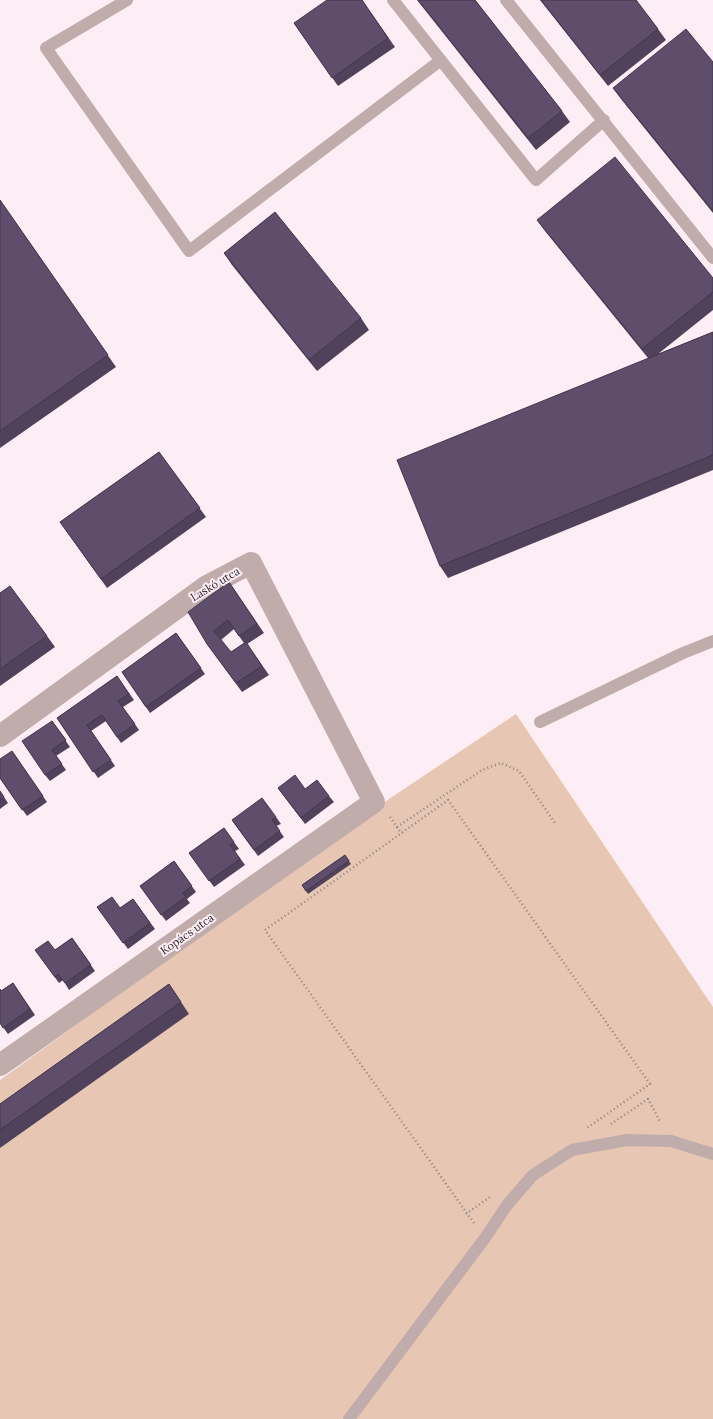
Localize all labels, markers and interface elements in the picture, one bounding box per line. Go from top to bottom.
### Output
street label: Laskó utca [188,564,242,604]
street label: Kopács utca [158,910,217,958]

